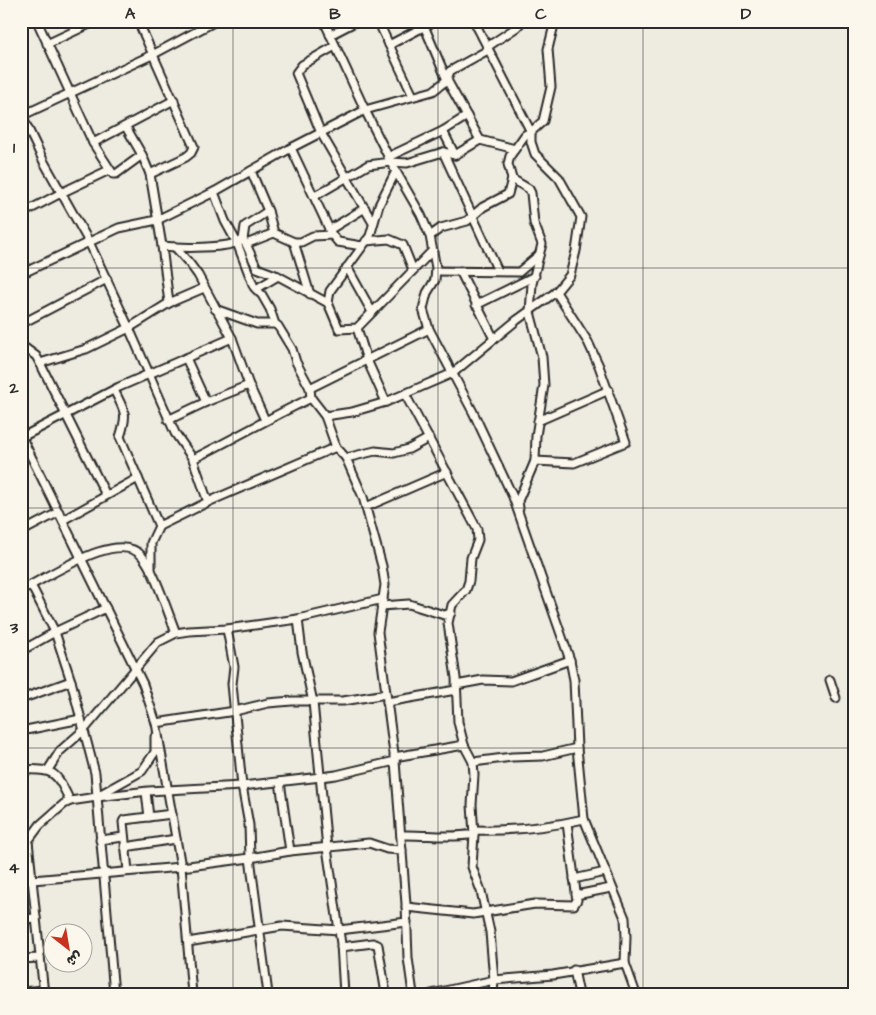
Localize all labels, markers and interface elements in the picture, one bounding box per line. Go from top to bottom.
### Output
text: A [125,3,136,25]
text: B [329,3,341,25]
text: C [535,3,547,25]
text: D [741,3,752,25]
text: 1 [13,137,16,159]
text: 2 [8,377,19,399]
text: 3 [9,617,19,639]
text: 4 [9,857,20,879]
north arrow [42,922,92,972]
text: ش [62,946,86,971]

